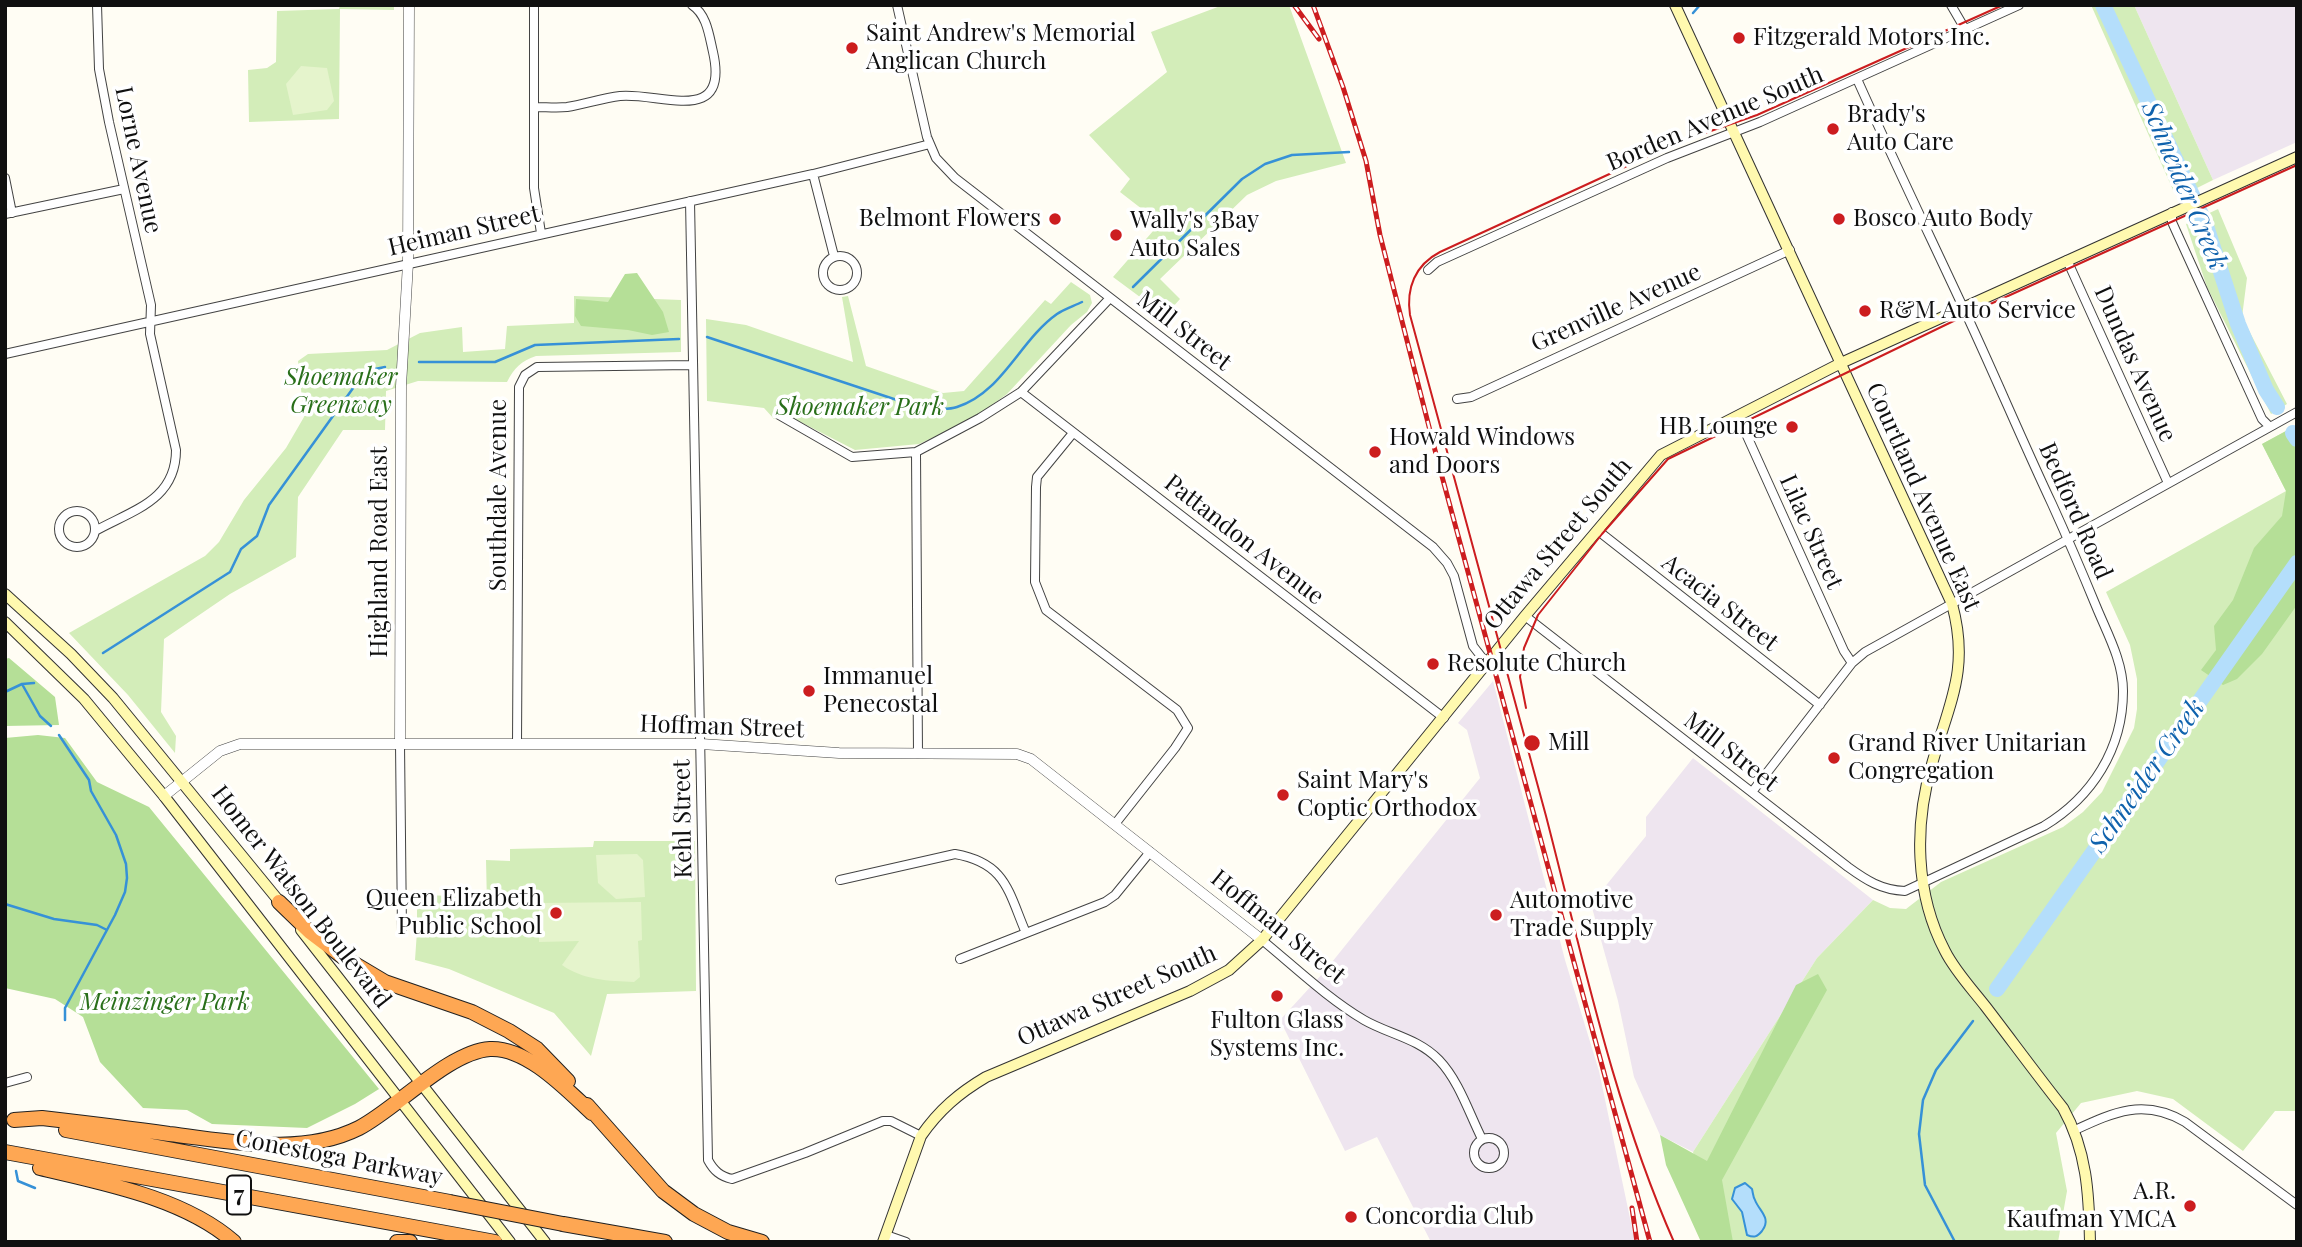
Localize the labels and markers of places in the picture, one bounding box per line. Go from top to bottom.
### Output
place label: Saint Andrew's Memorial Anglican Church [866,20,1136,76]
place label: Fitzgerald Motors Inc. [1753,24,1990,52]
marker: Fitzgerald Motors Inc. [1731,30,1747,46]
marker: Saint Andrew's Memorial Anglican Church [844,40,860,56]
place label: Brady's Auto Care [1847,101,1954,157]
marker: Brady's Auto Care [1825,121,1841,137]
place label: Belmont Flowers [859,205,1041,233]
place label: Bosco Auto Body [1853,205,2033,233]
place label: Wally's 3Bay Auto Sales [1130,207,1259,263]
marker: Belmont Flowers [1047,211,1063,227]
marker: Bosco Auto Body [1831,211,1847,227]
marker: Wally's 3Bay Auto Sales [1108,227,1124,243]
place label: R&M Auto Service [1879,297,2076,325]
marker: R&M Auto Service [1857,303,1873,319]
place label: HB Lounge [1659,413,1778,441]
marker: HB Lounge [1784,419,1800,435]
place label: Howald Windows and Doors [1389,424,1575,480]
marker: Howald Windows and Doors [1367,444,1383,460]
place label: Resolute Church [1447,650,1626,678]
marker: Resolute Church [1425,656,1441,672]
place label: Immanuel Penecostal [823,663,938,719]
marker: Immanuel Penecostal [801,683,817,699]
place label: Mill [1548,729,1590,757]
place label: Grand River Unitarian Congregation [1848,730,2086,786]
marker: Mill [1522,733,1542,753]
marker: Grand River Unitarian Congregation [1826,750,1842,766]
place label: Saint Mary's Coptic Orthodox [1297,767,1477,823]
marker: Saint Mary's Coptic Orthodox [1275,787,1291,803]
place label: Queen Elizabeth Public School [366,885,542,941]
place label: Automotive Trade Supply [1510,887,1653,943]
marker: Queen Elizabeth Public School [548,905,564,921]
marker: Automotive Trade Supply [1488,907,1504,923]
marker: Fulton Glass Systems Inc. [1269,988,1285,1004]
place label: Fulton Glass Systems Inc. [1210,1007,1344,1063]
place label: A.R. Kaufman YMCA [2006,1178,2176,1234]
marker: A.R. Kaufman YMCA [2182,1198,2198,1214]
place label: Concordia Club [1365,1203,1534,1231]
marker: Concordia Club [1343,1209,1359,1225]

